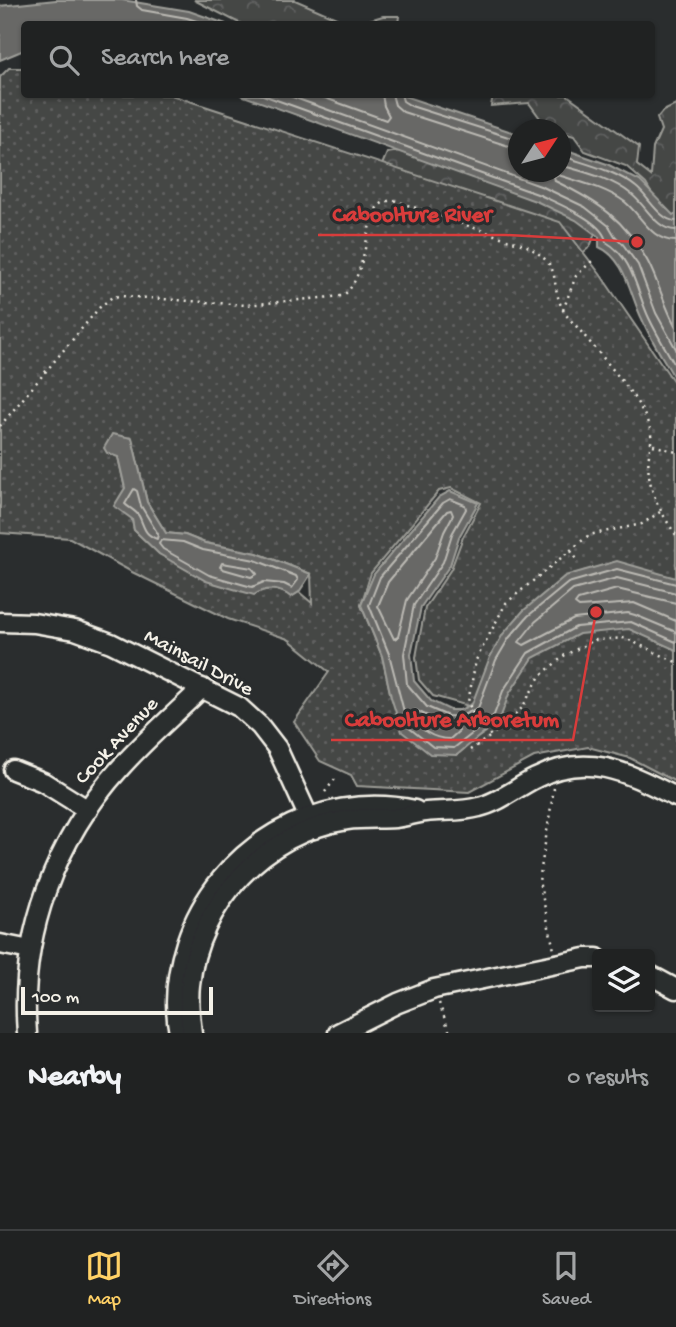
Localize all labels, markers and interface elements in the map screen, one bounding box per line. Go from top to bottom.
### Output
search box [21,21,655,98]
icon: search [45,41,83,79]
text: Search here [101,44,229,75]
north arrow [508,119,571,182]
callout: Caboolture River [318,191,506,235]
text: Caboolture River [332,203,494,230]
street label: Mainsail Drive [139,625,258,704]
street label: Cook Avenue [71,692,166,791]
callout: Caboolture Arboretum [331,696,573,740]
text: Caboolture Arboretum [345,708,560,735]
map controls [592,949,655,1012]
button: layers [592,949,655,1012]
scale bar [21,984,214,1016]
text: 100 m [32,987,79,1010]
text: Nearby [28,1061,121,1096]
text: 0 results [567,1065,648,1092]
tab: Map [85,1247,123,1312]
tab: Directions [294,1247,371,1312]
tab: Saved [542,1247,591,1312]

